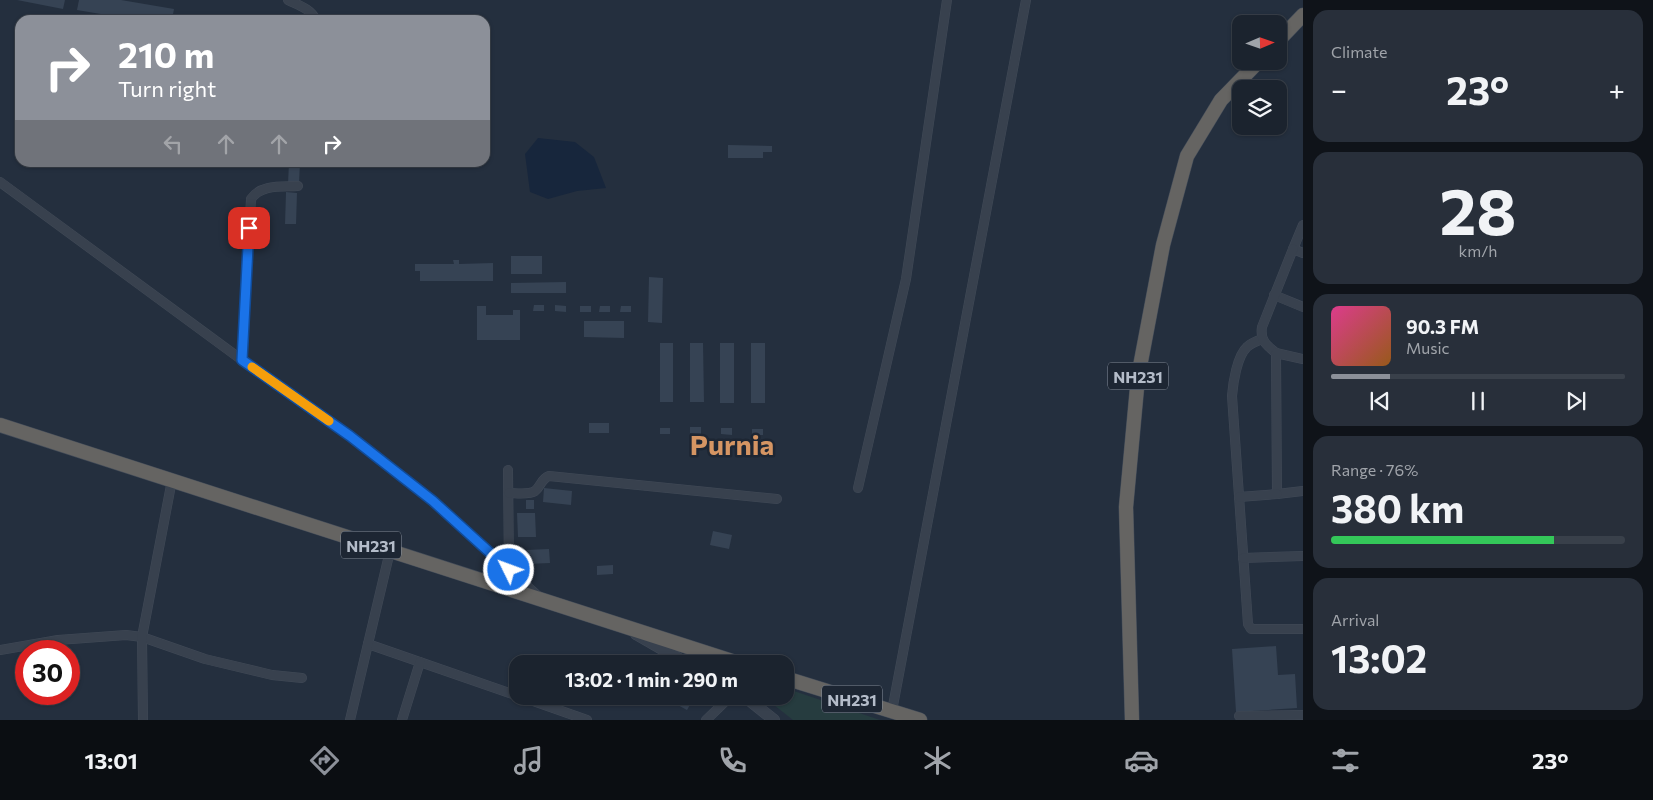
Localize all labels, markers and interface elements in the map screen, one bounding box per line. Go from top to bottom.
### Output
north arrow [1232,15,1288,70]
map controls [1232,15,1287,135]
text: 210 m [118,32,214,75]
icon: right [35,35,100,100]
text: Climate [1331,42,1387,61]
text: 23° [1446,66,1509,113]
text: − [1331,72,1347,106]
text: + [1609,72,1625,106]
text: Turn right [118,75,216,102]
button: layers [1232,80,1287,135]
icon: left [159,130,187,158]
icon: ahead [212,130,240,158]
icon: ahead [265,130,293,158]
icon: right [318,130,346,158]
text: 28 [1440,169,1516,248]
pin [228,207,270,249]
icon: arrive [235,214,263,242]
text: km/h [1459,241,1497,260]
text: 90.3 FM [1406,315,1479,338]
text: Music [1406,338,1450,357]
road number: NH231 [1108,362,1168,390]
icon: previous [1366,387,1394,415]
icon: pause [1464,387,1492,415]
icon: next [1562,387,1590,415]
district label: Purnia [690,427,774,461]
text: Range · 76% [1331,460,1418,479]
text: 380 km [1331,484,1464,531]
road number: NH231 [341,532,401,558]
position arrow [482,543,534,595]
text: Arrival [1331,610,1379,629]
text: 13:02 [1331,634,1427,681]
speed limit sign: 30 [15,640,80,705]
text: 13:02 · 1 min · 290 m [565,668,738,691]
road number: NH231 [822,686,882,712]
icon: directions [307,743,342,778]
icon: music [511,743,546,778]
icon: phone [715,743,750,778]
icon: climate [920,743,955,778]
icon: car [1124,743,1159,778]
icon: filters [1328,743,1363,778]
text: 13:01 [85,747,138,774]
text: 23° [1532,747,1568,774]

